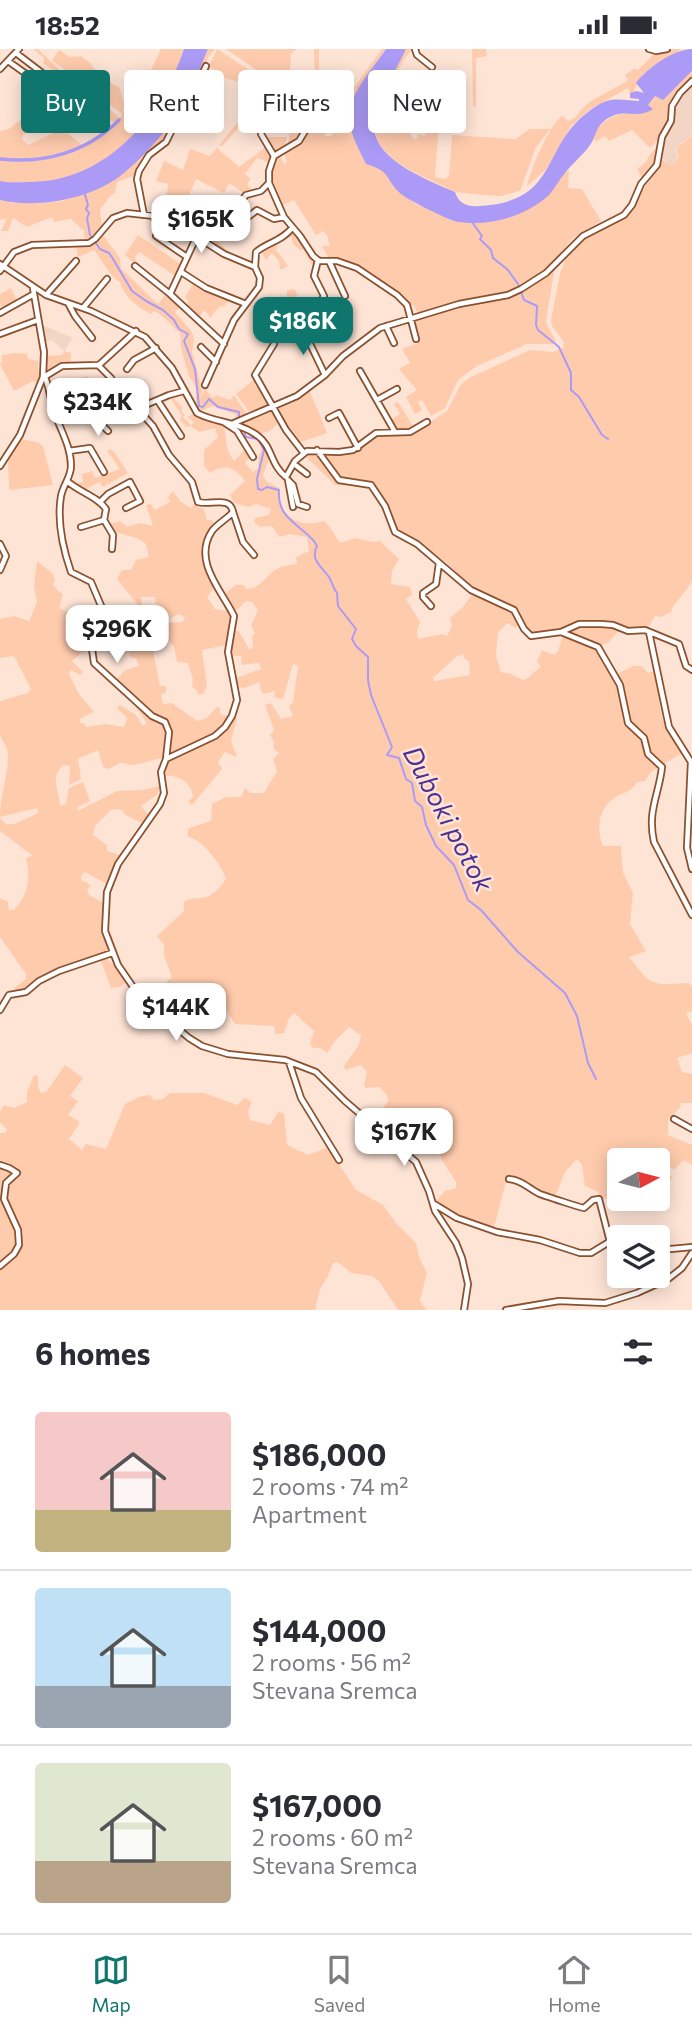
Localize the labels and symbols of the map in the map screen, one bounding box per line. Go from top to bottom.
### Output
pin: $165K [152,195,250,255]
pin: $186K [254,297,352,357]
pin: $234K [49,379,147,438]
pin: $296K [68,605,166,665]
water label: Duboki potok [398,740,501,897]
pin: $144K [127,983,225,1043]
pin: $167K [355,1109,453,1168]
north arrow [607,1148,670,1211]

